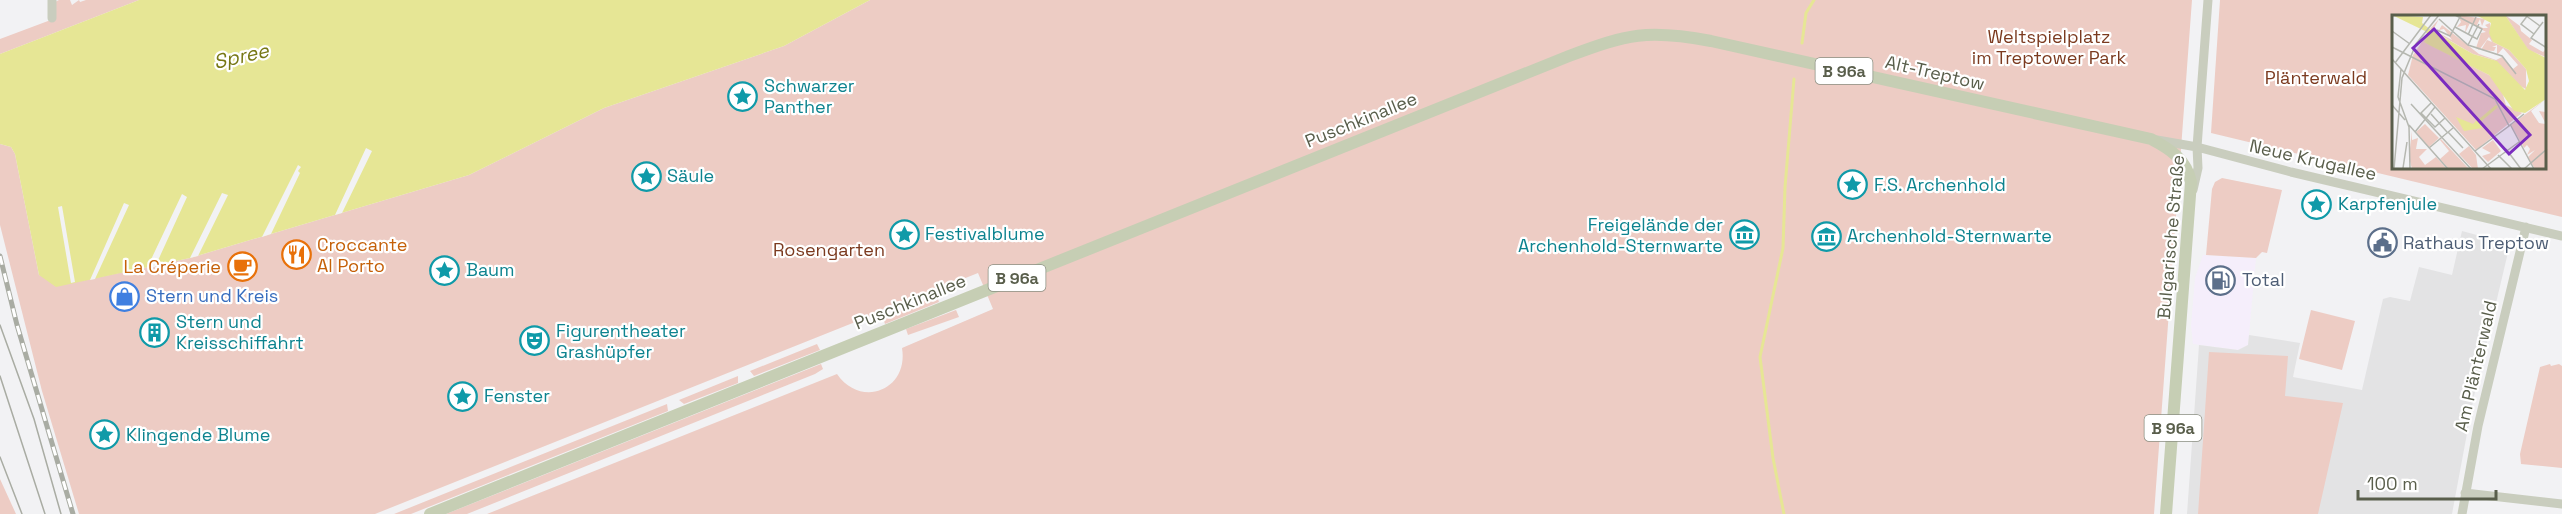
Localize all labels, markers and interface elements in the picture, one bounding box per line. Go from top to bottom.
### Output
inset map [2392,15,2547,170]
park label: Weltspielplatz im Treptower Park [1972,25,2126,69]
water label: Spree [211,37,272,75]
street label: Alt-Treptow [1883,50,1987,95]
road number: B 96a [1816,58,1872,84]
park label: Plänterwald [2265,66,2367,89]
place label: Schwarzer Panther [764,74,855,118]
place icon: Schwarzer Panther [727,80,759,112]
street label: Puschkinallee [1301,87,1420,152]
street label: Neue Krugallee [2247,134,2379,185]
street label: Bulgarische Straße [2152,154,2189,320]
place icon: Säule [630,160,662,192]
place label: Säule [667,164,714,187]
place icon: F.S. Archenhold [1837,169,1869,201]
place label: F.S. Archenhold [1874,173,2006,196]
place icon: Karpfenjule [2301,188,2333,220]
place label: Karpfenjule [2338,192,2437,215]
place label: Freigelände der Archenhold-Sternwarte [1518,213,1723,257]
place icon: Festivalblume [888,218,920,250]
museum icon: Freigelände der Archenhold-Sternwarte [1728,219,1760,251]
museum icon: Archenhold-Sternwarte [1810,220,1842,252]
place label: Festivalblume [925,222,1045,245]
place label: Archenhold-Sternwarte [1847,224,2052,247]
public building icon: Rathaus Treptow [2366,227,2398,259]
place label: Rathaus Treptow [2403,231,2549,254]
place label: Croccante Al Porto [317,233,407,277]
park label: Rosengarten [773,238,885,261]
restaurant icon: Croccante Al Porto [280,239,312,271]
cafe icon: La Créperie [226,251,258,283]
place icon: Baum [429,254,461,286]
place label: La Créperie [123,255,221,278]
place label: Baum [466,258,515,281]
fuel station icon: Total [2205,264,2237,296]
road number: B 96a [988,265,1046,291]
place label: Total [2242,268,2285,291]
street label: Puschkinallee [850,269,969,334]
shop icon: Stern und Kreis [109,280,141,312]
place label: Stern und Kreis [146,284,278,307]
street label: Am Plänterwald [2449,298,2502,434]
place label: Stern und Kreisschiffahrt [176,310,304,354]
building icon: Stern und Kreisschiffahrt [139,316,171,348]
place label: Figurentheater Grashüpfer [556,319,686,363]
theatre icon: Figurentheater Grashüpfer [519,325,551,357]
place icon: Fenster [447,380,479,412]
place label: Fenster [484,384,550,407]
road number: B 96a [2144,415,2202,441]
place icon: Klingende Blume [89,419,121,451]
place label: Klingende Blume [126,423,270,446]
scale bar [2358,463,2496,501]
text: 100 m [2367,472,2418,495]

